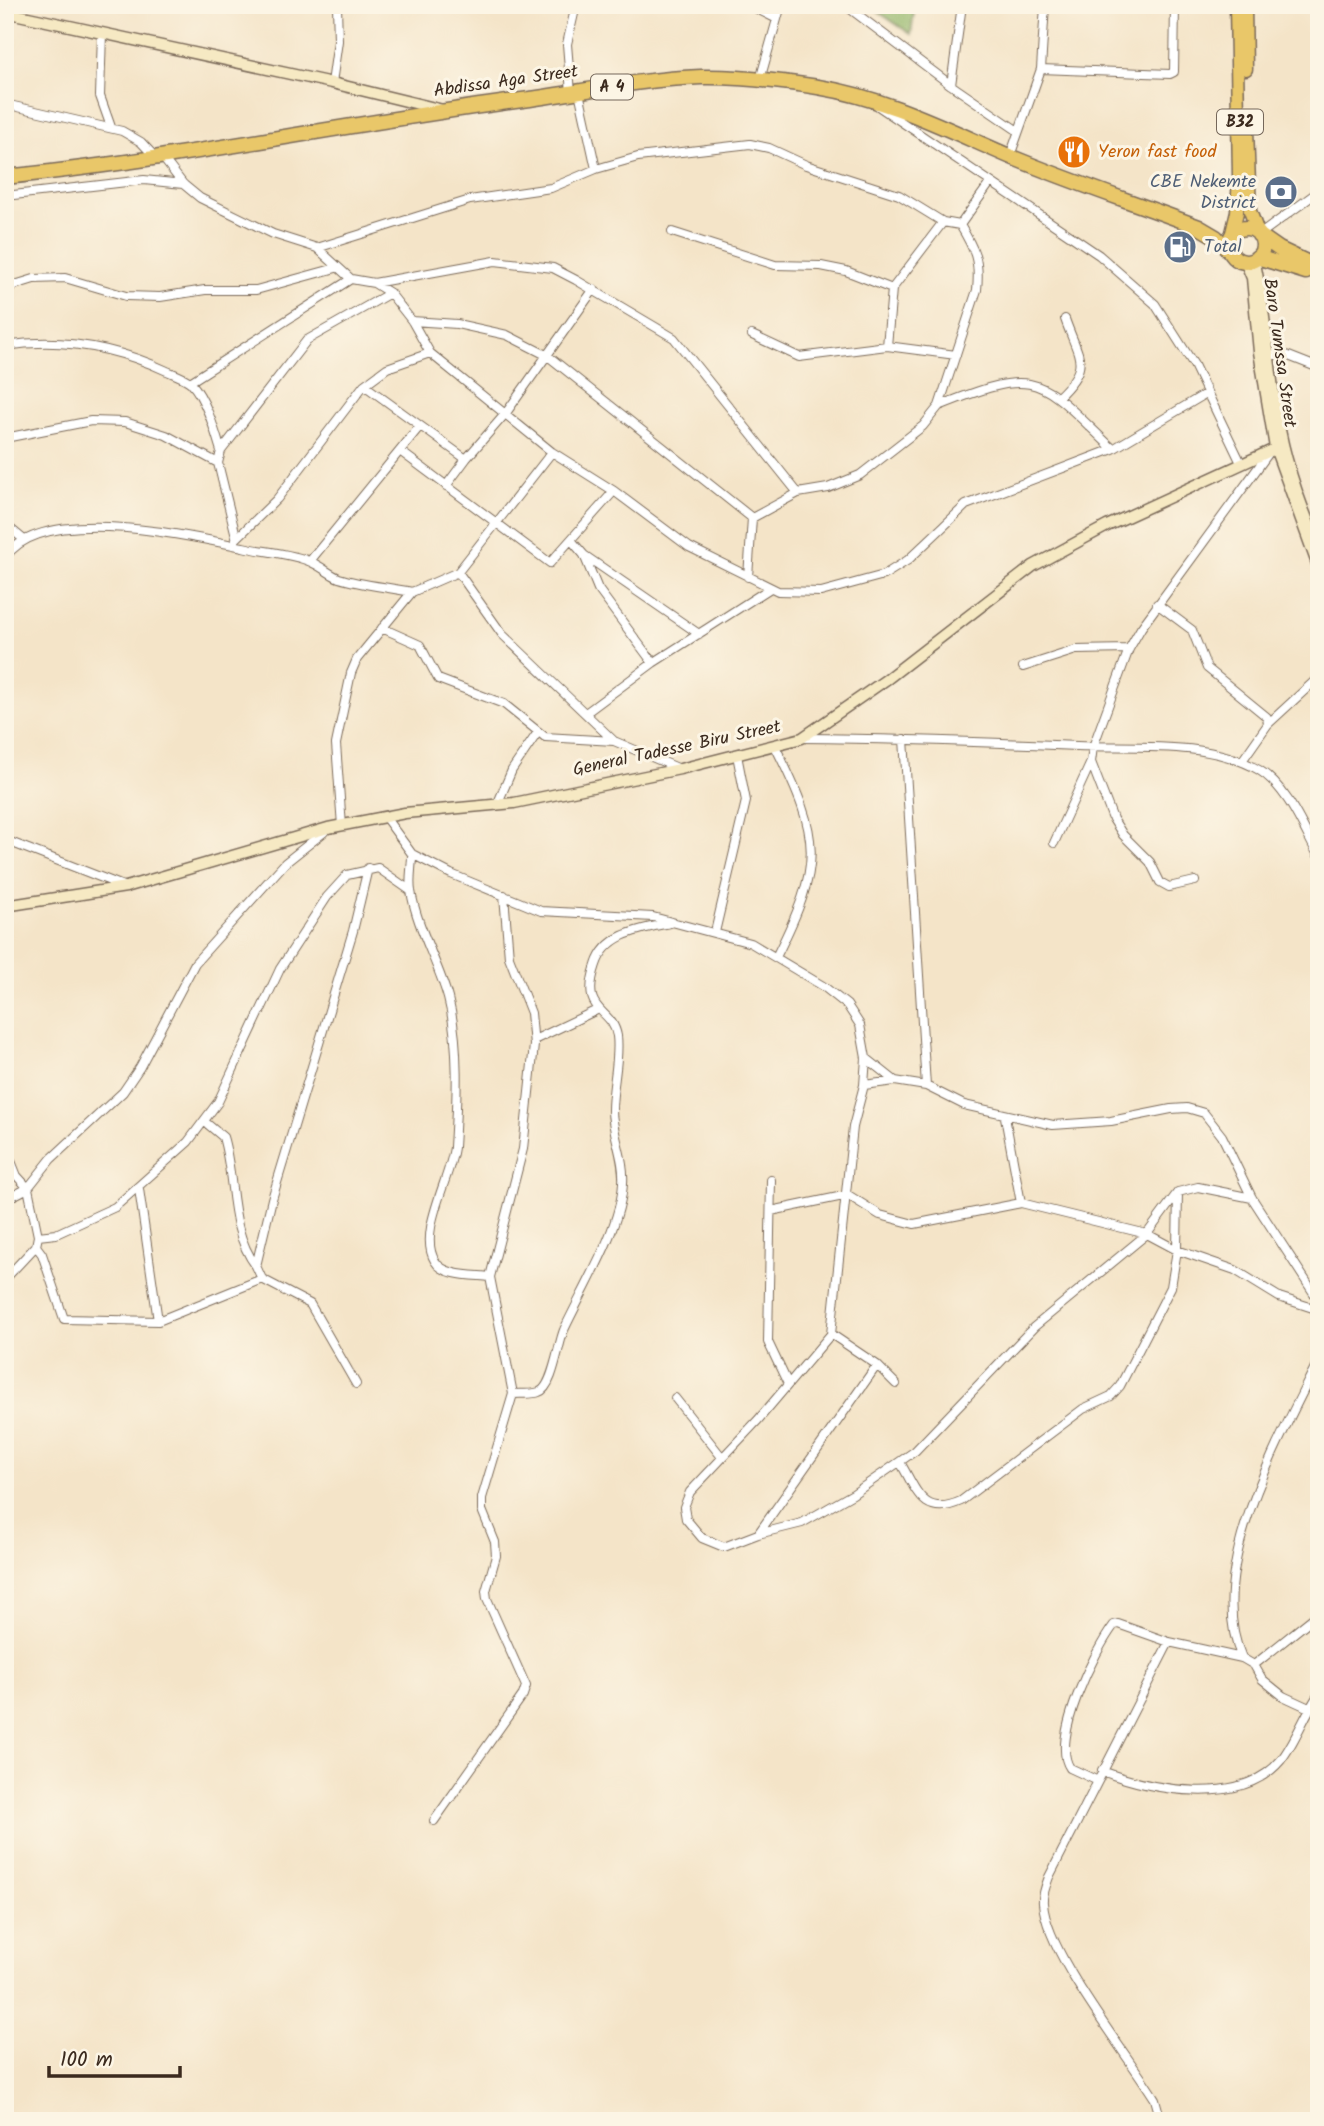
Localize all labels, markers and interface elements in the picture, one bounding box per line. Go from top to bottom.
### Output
street label: Abdissa Aga Street [432,57,581,106]
road number: A 4 [591,74,633,100]
road number: B32 [1217,110,1263,134]
restaurant icon: Yeron fast food [1055,133,1093,171]
place label: Yeron fast food [1098,138,1218,167]
place label: CBE Nekemte District [1150,168,1257,218]
bank icon: CBE Nekemte District [1262,173,1300,211]
fuel station icon: Total [1161,228,1199,266]
place label: Total [1204,233,1242,262]
street label: Baro Tumssa Street [1254,276,1304,431]
street label: General Tadesse Biru Street [570,713,785,785]
scale bar [49,2035,180,2079]
text: 100 m [60,2044,113,2077]

